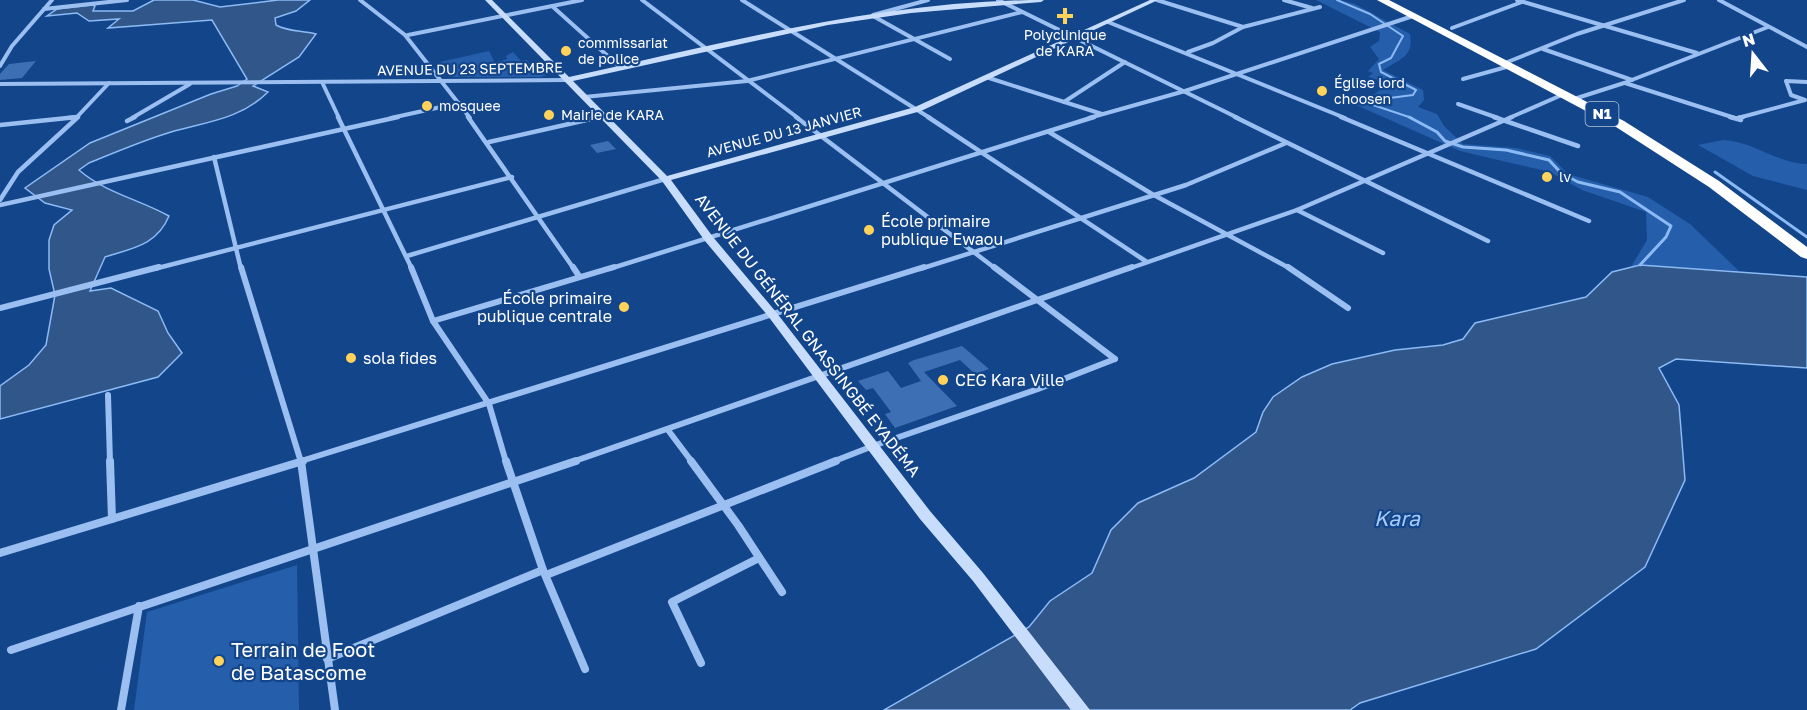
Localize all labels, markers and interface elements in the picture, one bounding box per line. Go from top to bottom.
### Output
marker: Polyclinique de KARA [1056,7,1074,25]
north arrow [1723,24,1783,84]
place label: Polyclinique de KARA [1024,26,1106,59]
text: N [1740,28,1757,51]
place label: commissariat de police [578,34,668,67]
marker: commissariat de police [559,44,573,58]
street label: AVENUE DU 23 SEPTEMBRE [377,58,563,79]
place label: Église lord choosen [1334,74,1405,107]
marker: Église lord choosen [1315,84,1329,98]
place label: mosquee [439,97,501,114]
marker: mosquee [420,99,434,113]
road number: N1 [1586,102,1618,126]
street label: AVENUE DU 13 JANVIER [704,103,863,160]
place label: Mairie de KARA [561,106,665,123]
marker: Mairie de KARA [542,108,556,122]
place label: lv [1559,168,1571,185]
marker: lv [1540,170,1554,184]
street label: AVENUE DU GÉNÉRAL GNASSINGBÉ EYADÉMA [691,189,925,481]
place label: École primaire publique Ewaou [881,211,1003,249]
marker: École primaire publique Ewaou [862,223,876,237]
place label: École primaire publique centrale [477,288,612,326]
marker: École primaire publique centrale [617,300,631,314]
place label: sola fides [363,348,437,368]
marker: sola fides [344,351,358,365]
place label: CEG Kara Ville [955,370,1064,390]
marker: CEG Kara Ville [936,373,950,387]
water label: Kara [1374,505,1421,531]
place label: Terrain de Foot de Batascome [231,637,375,684]
marker: Terrain de Foot de Batascome [212,654,226,668]

